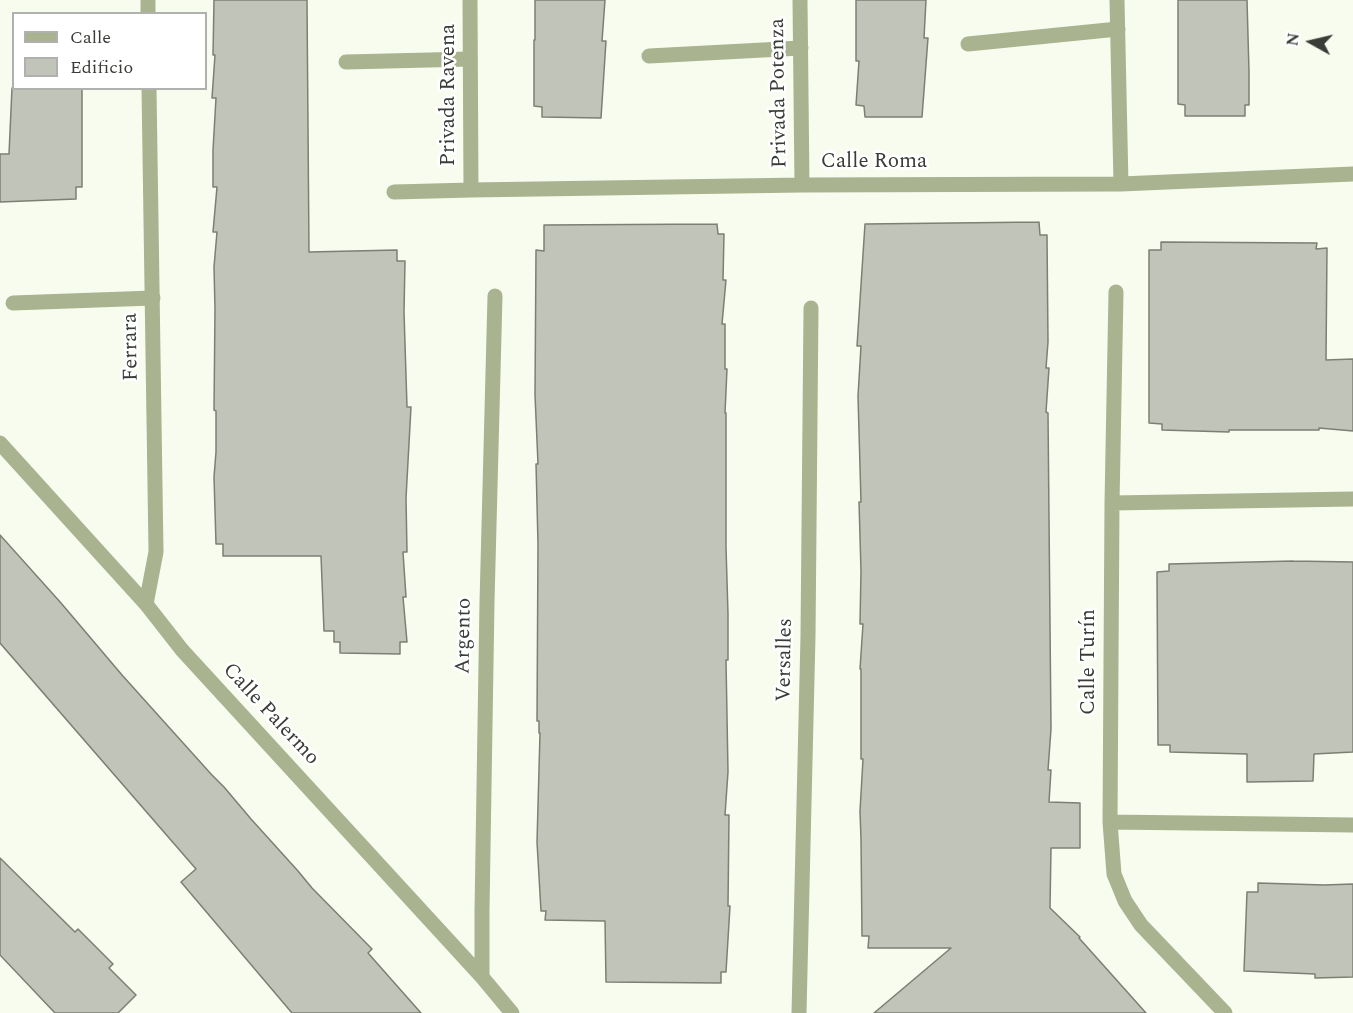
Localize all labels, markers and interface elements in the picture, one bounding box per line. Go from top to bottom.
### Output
legend [12,12,207,90]
north arrow [1281,12,1341,72]
street label: Privada Potenza [766,18,794,168]
text: Calle [70,24,111,51]
street label: Privada Ravena [437,24,463,166]
text: N [1280,31,1306,48]
text: Edificio [70,54,133,81]
street label: Calle Roma [821,150,927,176]
street label: Ferrara [119,313,145,381]
street label: Argento [452,598,478,674]
street label: Calle Turín [1077,609,1103,715]
street label: Versalles [773,618,799,702]
street label: Calle Palermo [216,659,324,771]

